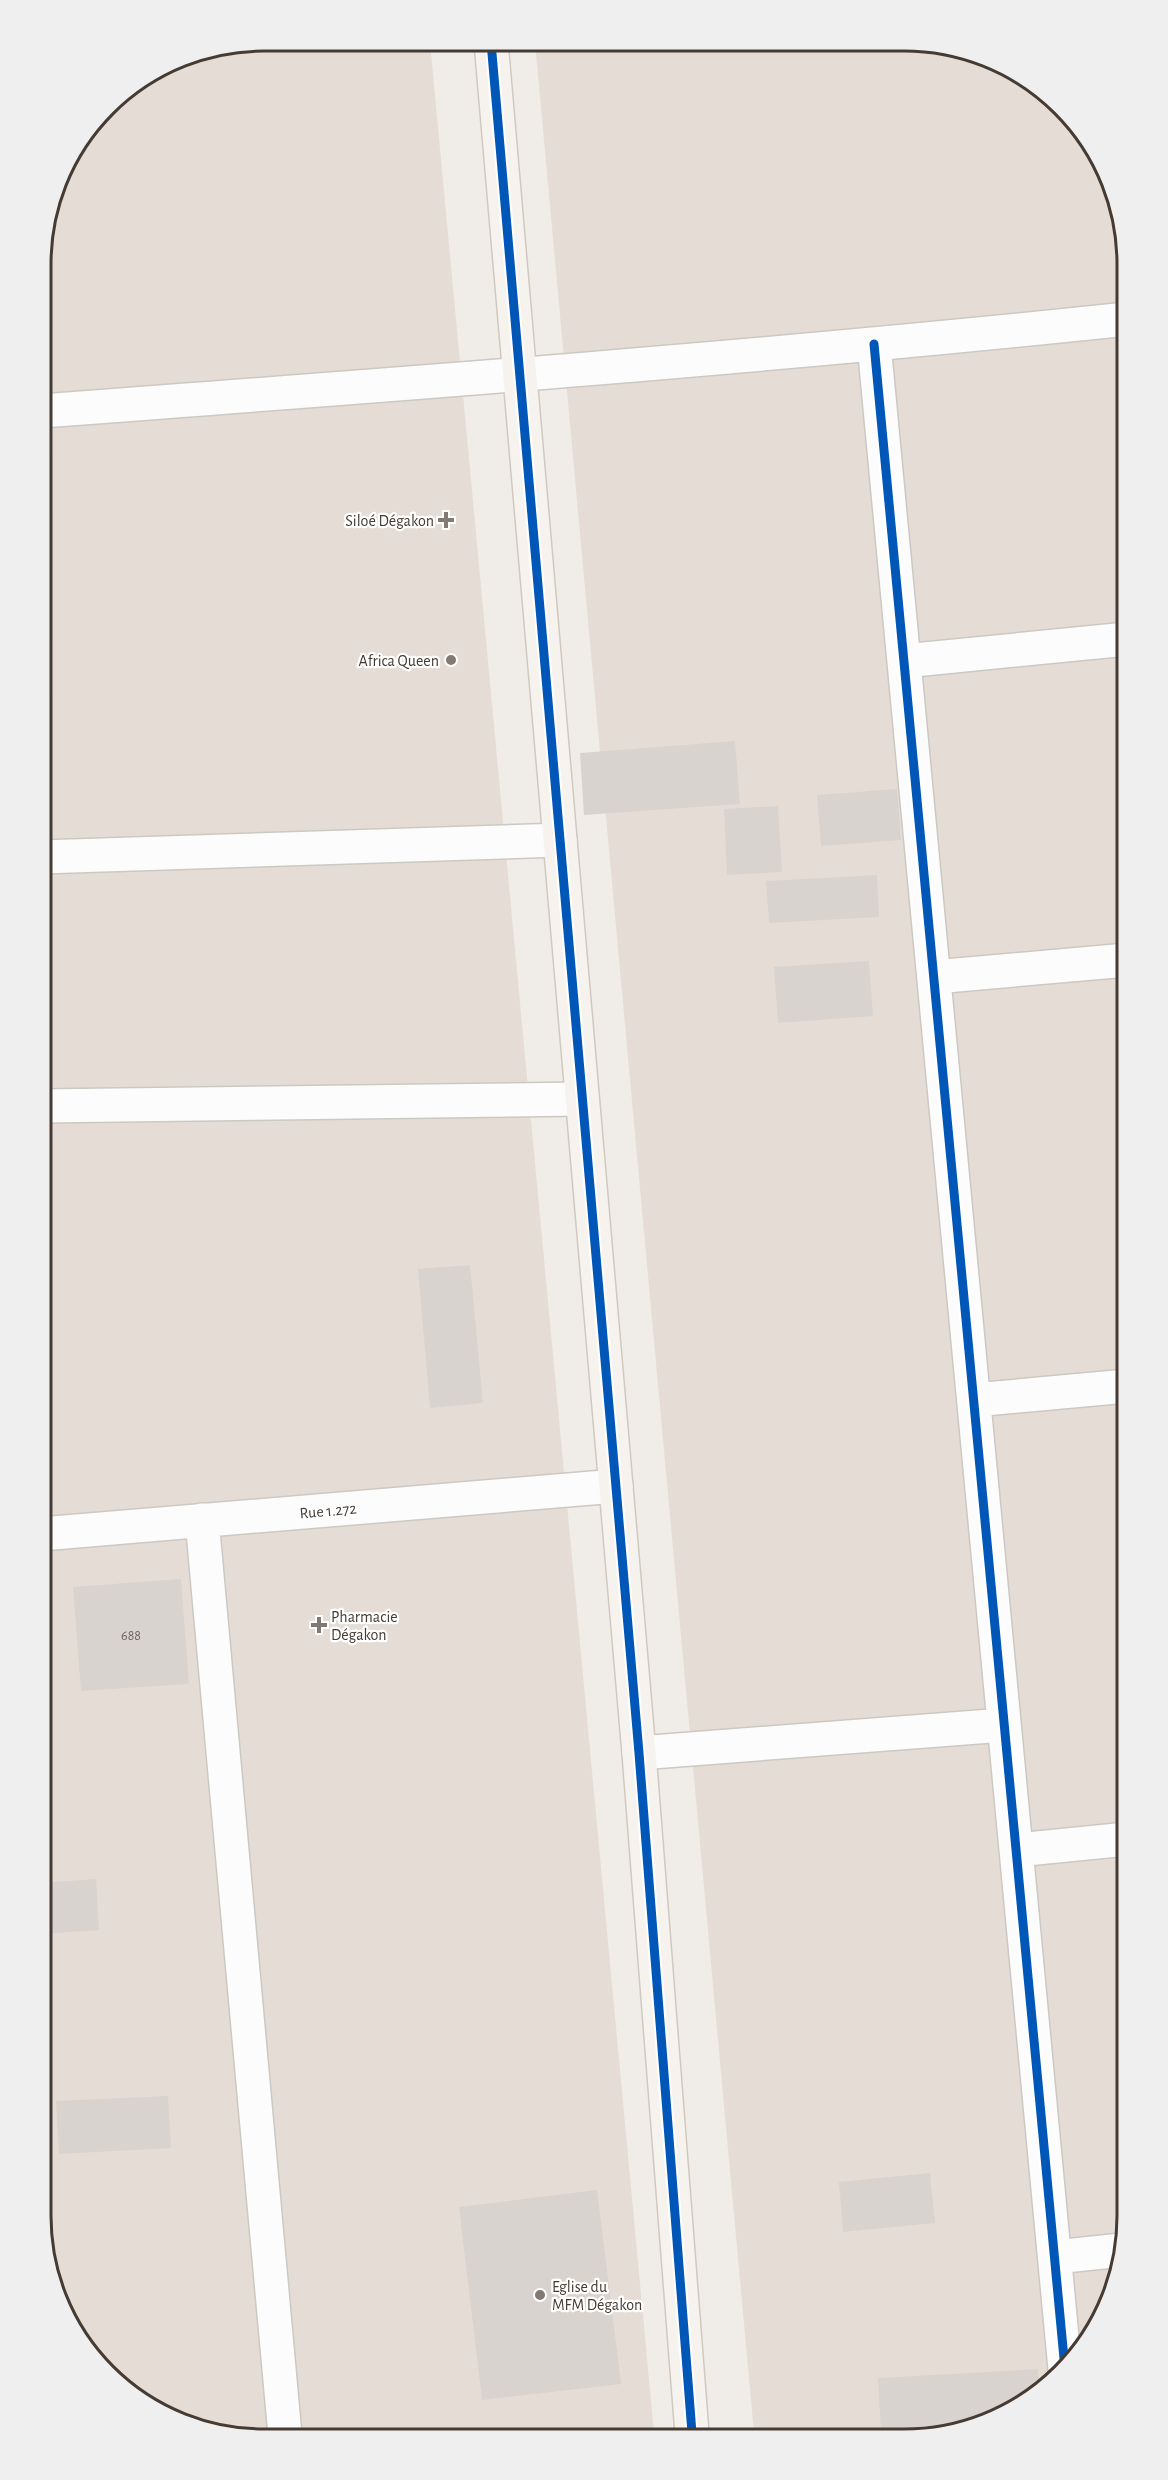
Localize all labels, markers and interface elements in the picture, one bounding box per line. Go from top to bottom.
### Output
place label: Siloé Dégakon [345,513,434,529]
marker: Siloé Dégakon [439,513,453,527]
place label: Africa Queen [358,653,439,670]
marker: Africa Queen [444,653,458,667]
street label: Rue 1.272 [299,1501,357,1521]
place label: Pharmacie Dégakon [331,1609,398,1643]
marker: Pharmacie Dégakon [312,1618,326,1632]
house number: 688 [121,1629,141,1643]
place label: Eglise du MFM Dégakon [552,2279,642,2313]
marker: Eglise du MFM Dégakon [533,2288,547,2302]

